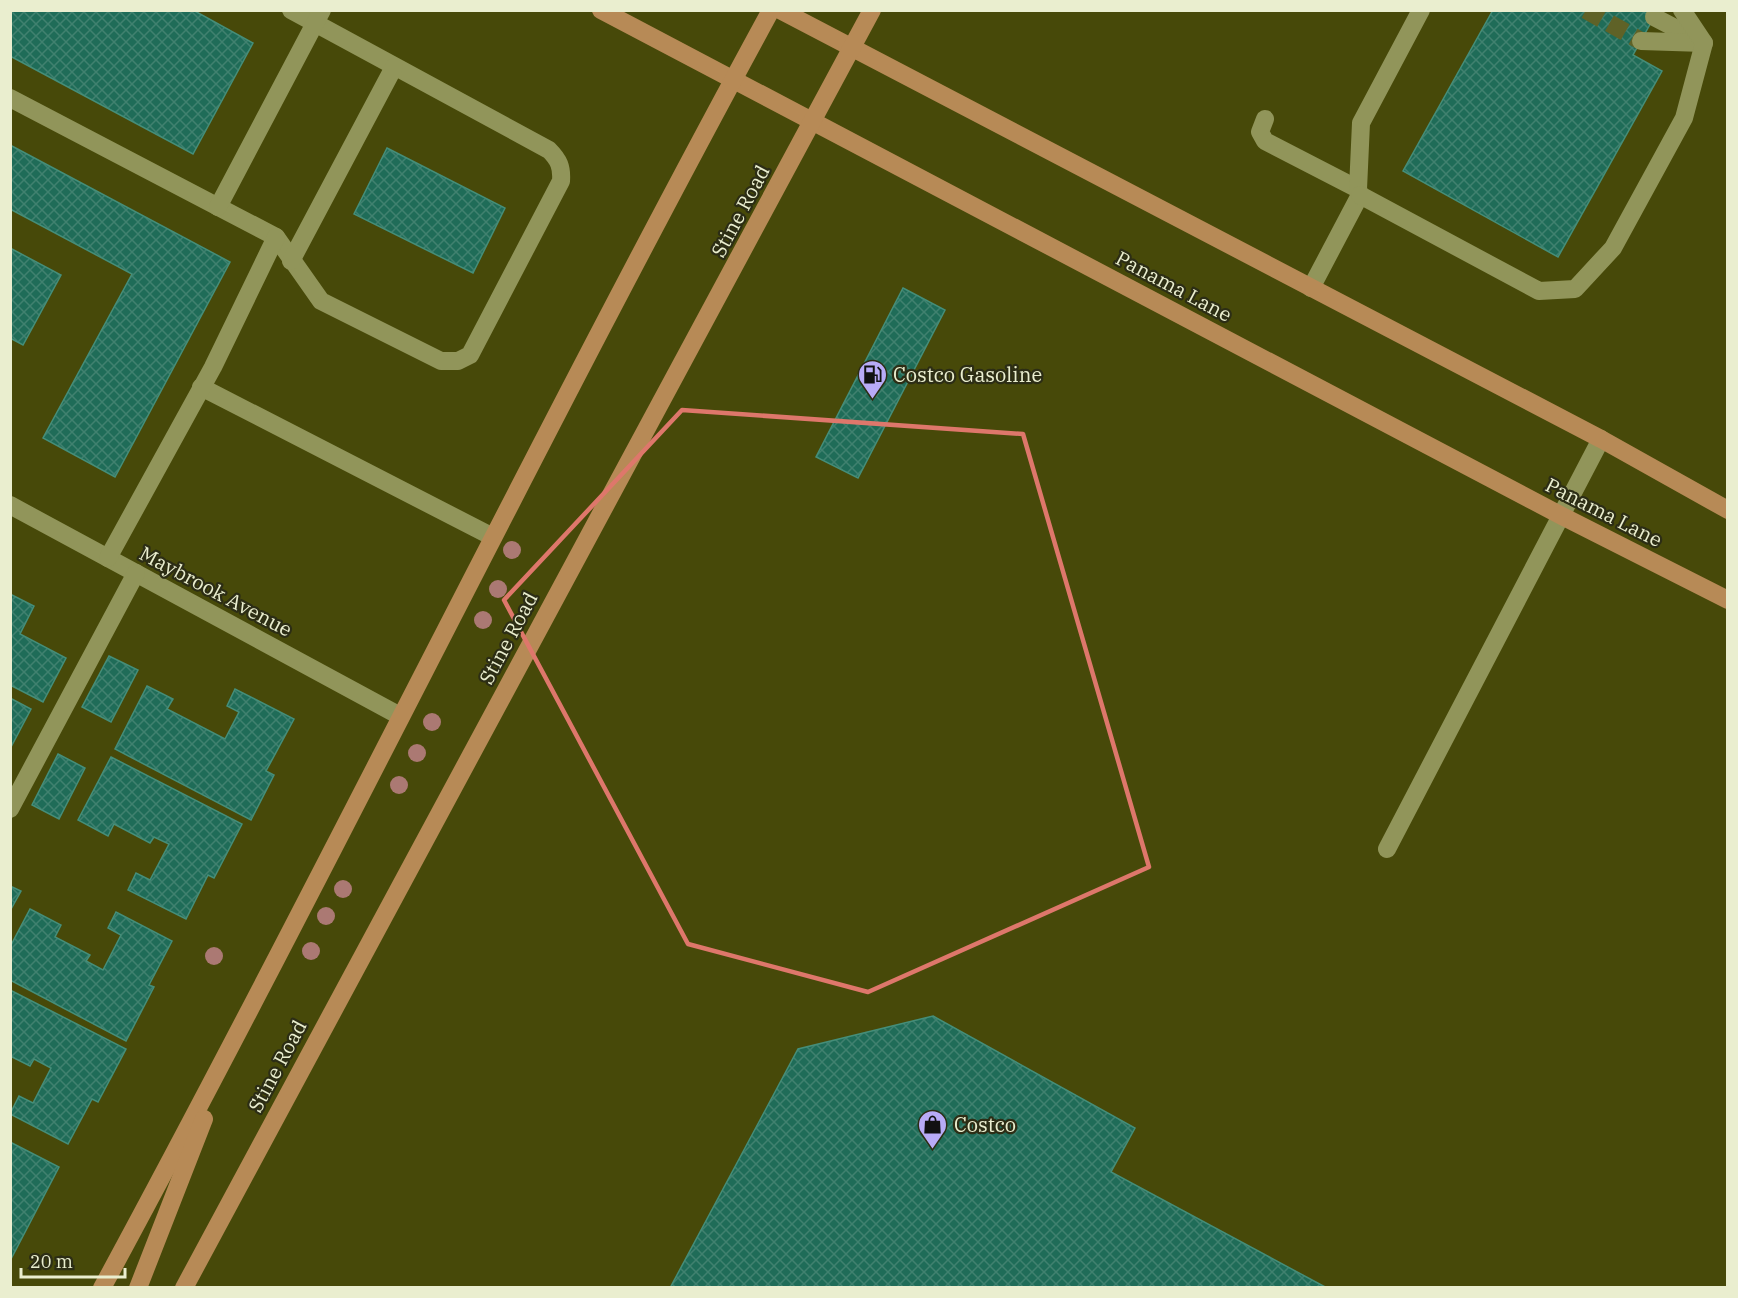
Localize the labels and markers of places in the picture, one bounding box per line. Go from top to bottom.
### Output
fuel station icon: Costco Gasoline [856,358,888,400]
place label: Costco Gasoline [893,361,1042,388]
shop icon: Costco [917,1108,949,1150]
place label: Costco [954,1111,1016,1138]

